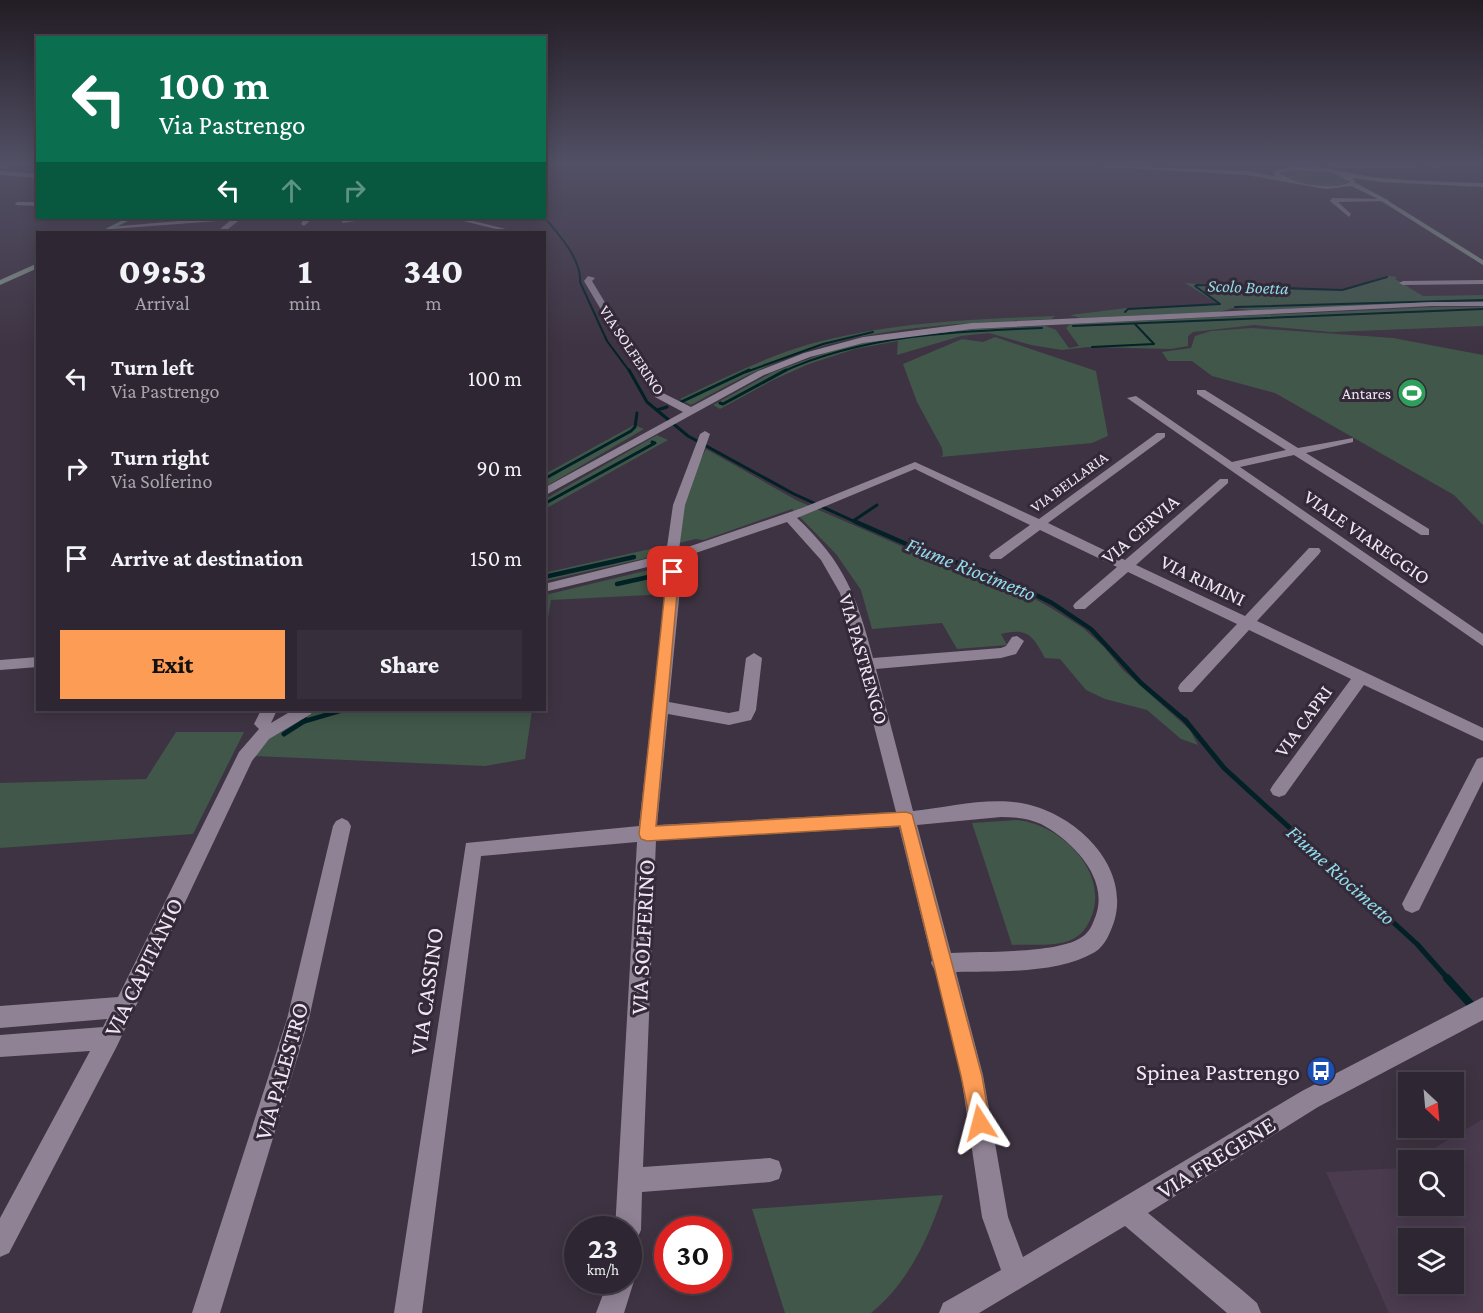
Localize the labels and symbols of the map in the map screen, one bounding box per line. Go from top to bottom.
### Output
water label: Scolo Boetta [1207,276,1290,298]
street label: VIA SOLFERINO [596,302,668,398]
sports icon: Antares [1396,377,1428,409]
place label: Antares [1342,385,1391,402]
street label: VIA BELLARIA [1027,448,1112,516]
street label: VIALE VIAREGGIO [1300,485,1434,589]
street label: VIA CERVIA [1097,489,1183,568]
water label: Fiume Riocimetto [903,532,1039,606]
pin [647,546,698,597]
street label: VIA RIMINI [1157,550,1249,610]
street label: VIA PASTRENGO [835,591,893,727]
street label: VIA CAPRI [1270,681,1336,761]
water label: Fiume Riocimetto [1282,820,1400,930]
street label: VIA SOLFERINO [624,859,660,1015]
street label: VIA CAPITANIO [98,893,188,1041]
street label: VIA CASSINO [404,926,448,1056]
street label: VIA PALESTRO [248,999,314,1143]
bus stop icon: Spinea Pastrengo [1305,1055,1337,1087]
place label: Spinea Pastrengo [1136,1058,1300,1085]
north arrow [1398,1072,1464,1138]
position arrow [948,1091,1012,1155]
street label: VIA FREGENE [1152,1110,1280,1204]
speed limit sign: 30 [654,1216,732,1294]

